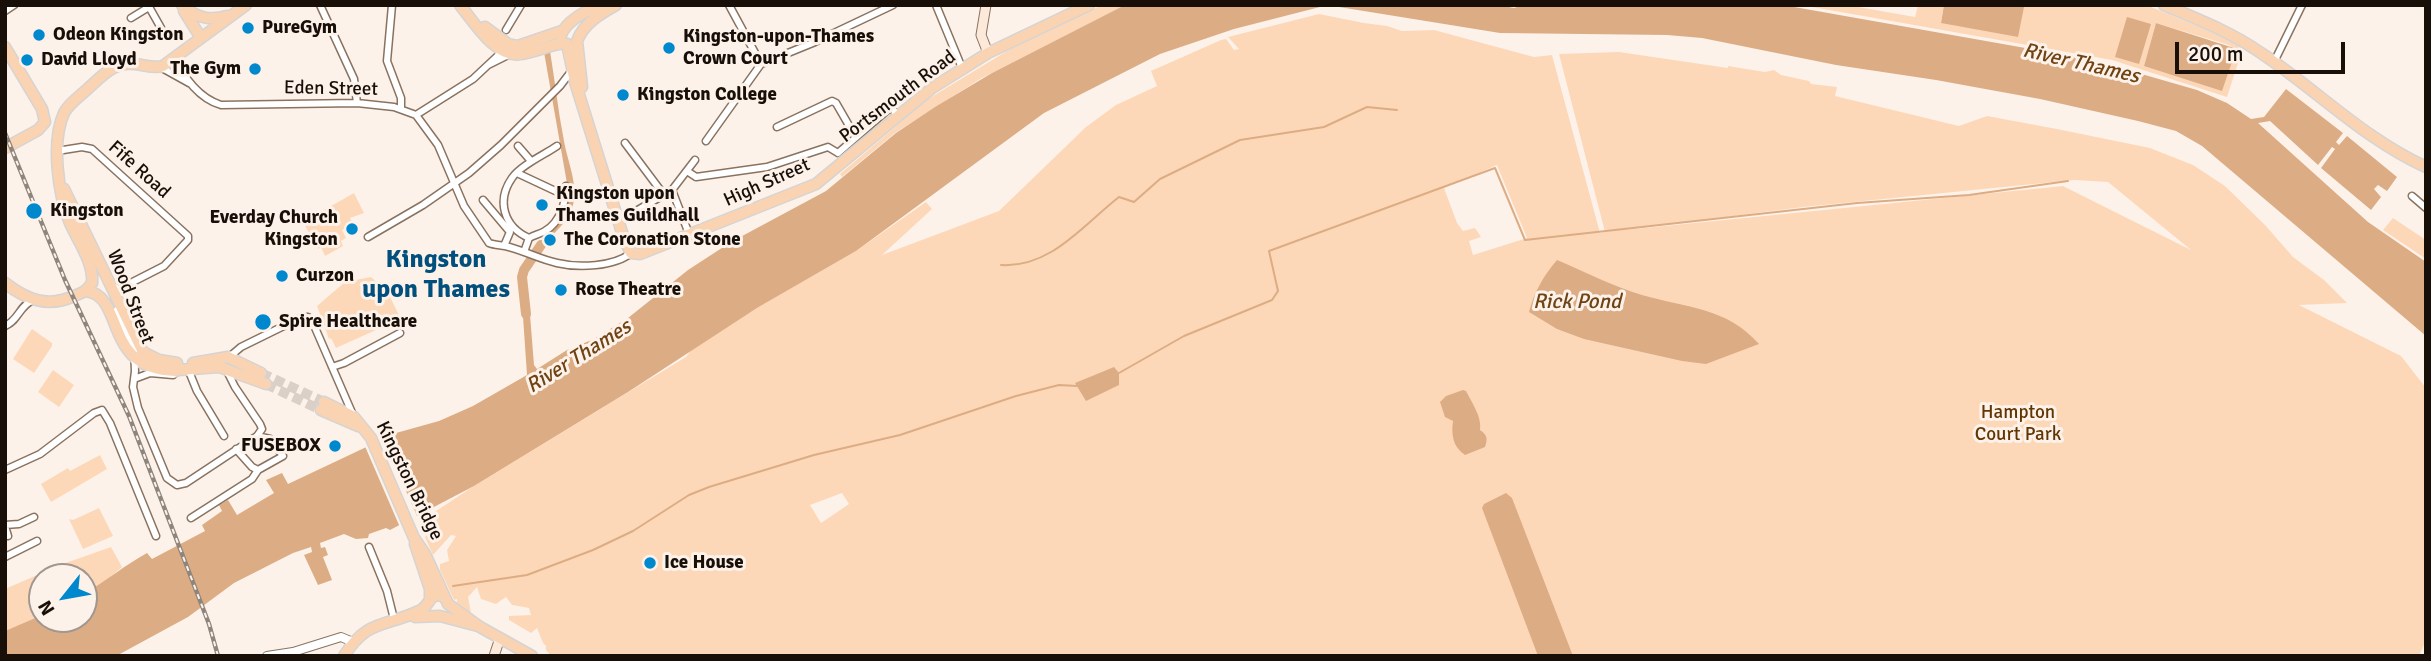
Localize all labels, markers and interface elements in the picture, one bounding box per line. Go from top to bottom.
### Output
place label: PureGym [262,17,337,39]
marker: PureGym [240,20,256,36]
place label: Odeon Kingston [53,24,184,46]
place label: Kingston-upon-Thames Crown Court [683,26,874,70]
marker: Odeon Kingston [31,27,47,43]
scale bar [2179,28,2349,72]
water label: River Thames [2020,38,2142,90]
marker: Kingston-upon-Thames Crown Court [661,40,677,56]
text: 200 m [2188,41,2243,67]
street label: Portsmouth Road [835,46,961,148]
place label: David Lloyd [41,49,137,71]
marker: David Lloyd [19,52,35,68]
place label: The Gym [170,58,241,80]
marker: The Gym [247,61,263,77]
street label: Eden Street [284,77,378,101]
place label: Kingston College [637,84,777,106]
marker: Kingston College [615,87,631,103]
street label: Fife Road [103,136,175,204]
street label: High Street [720,154,814,212]
place label: Kingston upon Thames Guildhall [556,183,699,227]
marker: Kingston upon Thames Guildhall [534,197,550,213]
place label: Kingston [50,200,124,222]
marker: Kingston [24,201,44,221]
place label: Everday Church Kingston [209,207,338,251]
marker: Everday Church Kingston [344,221,360,237]
place label: The Coronation Stone [564,229,741,251]
marker: The Coronation Stone [542,232,558,248]
district label: Kingston upon Thames [362,244,510,306]
street label: Wood Street [102,247,158,347]
place label: Curzon [296,265,354,287]
marker: Curzon [274,268,290,284]
place label: Rose Theatre [575,279,681,301]
marker: Rose Theatre [553,282,569,298]
water label: Rick Pond [1533,289,1621,315]
place label: Spire Healthcare [279,311,417,333]
marker: Spire Healthcare [253,312,273,332]
water label: River Thames [522,315,636,399]
park label: Hampton Court Park [1975,402,2061,446]
street label: Kingston Bridge [370,418,448,544]
place label: FUSEBOX [241,435,321,457]
marker: FUSEBOX [327,438,343,454]
place label: Ice House [664,552,744,574]
marker: Ice House [642,555,658,571]
north arrow [28,563,98,633]
text: N [33,596,60,620]

